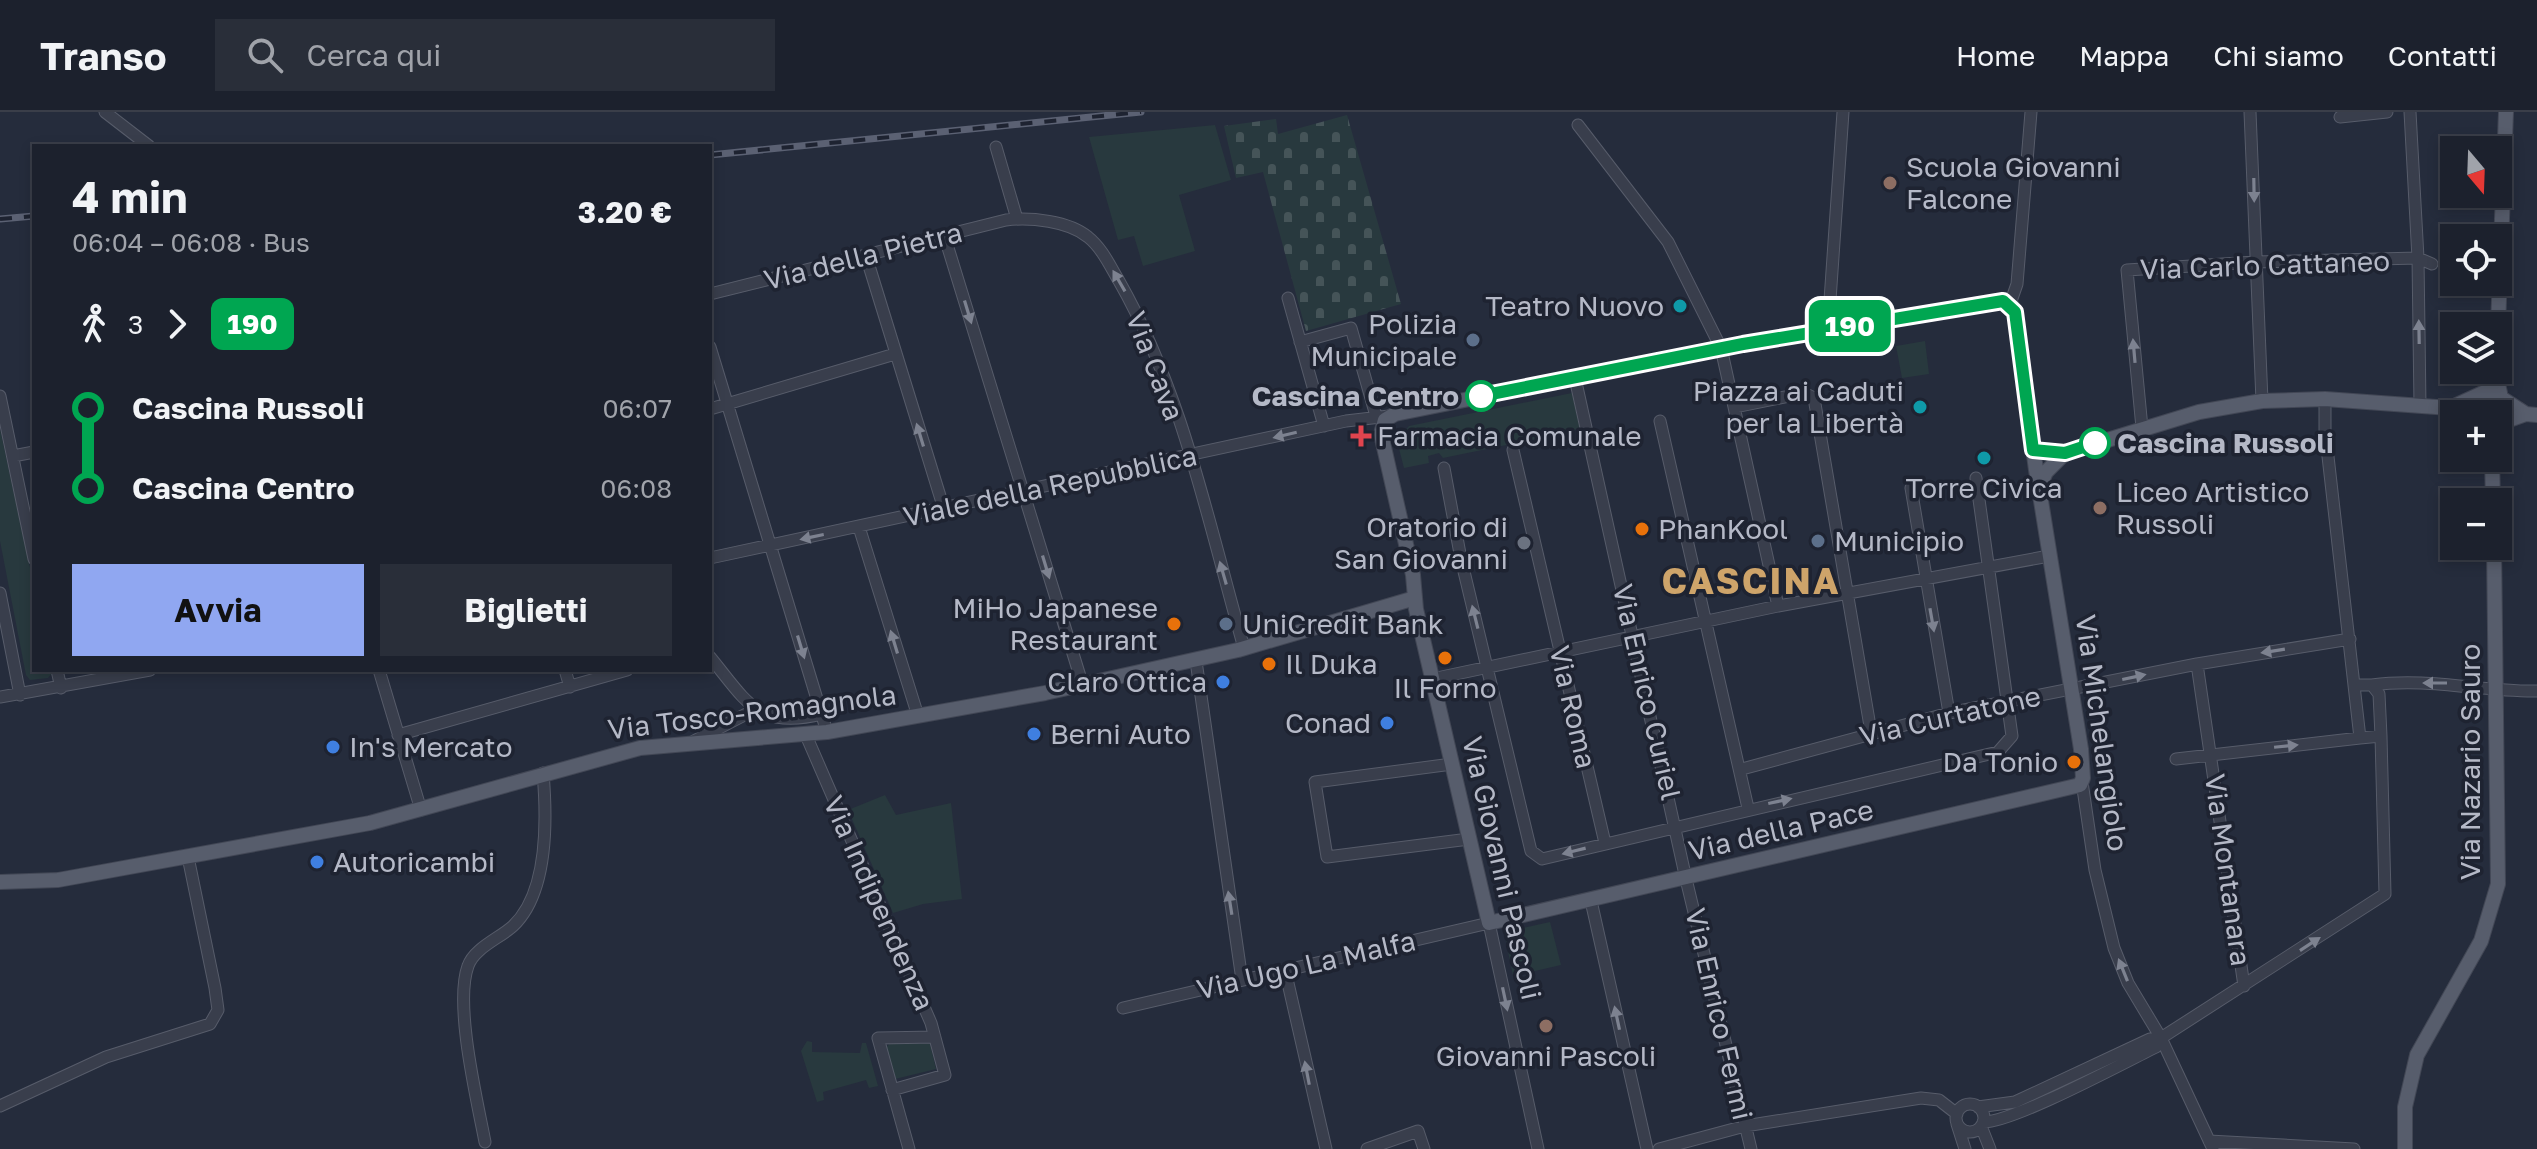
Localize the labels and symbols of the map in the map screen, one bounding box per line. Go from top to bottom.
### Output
north arrow [2440,136,2512,208]
place label: Scuola Giovanni Falcone [1906,150,2121,215]
marker: Scuola Giovanni Falcone [1881,174,1899,192]
one-way arrow [2248,178,2260,203]
street label: Via della Pietra [760,215,965,296]
street label: Via Carlo Cattaneo [2139,244,2391,285]
one-way arrow [1112,270,1126,292]
place label: Teatro Nuovo [1485,289,1664,322]
marker: Teatro Nuovo [1671,297,1689,315]
line badge: 190 [1804,300,1896,352]
one-way arrow [962,301,975,325]
street label: Via Cava [1120,307,1191,425]
place label: Polizia Municipale [1311,307,1457,372]
one-way arrow [2413,319,2425,344]
marker: Polizia Municipale [1464,331,1482,349]
one-way arrow [2128,338,2141,363]
place label: Piazza ai Caduti per la Libertà [1693,374,1904,439]
place label: Cascina Centro [1251,379,1459,412]
marker: Cascina Centro [1466,381,1496,411]
marker: Piazza ai Caduti per la Libertà [1911,398,1929,416]
place label: Farmacia Comunale [1377,419,1642,452]
one-way arrow [914,423,926,447]
place label: Cascina Russoli [2117,426,2334,459]
marker: Farmacia Comunale [1352,427,1370,445]
marker: Cascina Russoli [2080,428,2110,458]
one-way arrow [1272,429,1297,442]
street label: Viale della Repubblica [900,438,1200,533]
marker: Torre Civica [1975,449,1993,467]
place label: Torre Civica [1905,471,2063,504]
place label: Liceo Artistico Russoli [2116,475,2309,540]
marker: Liceo Artistico Russoli [2091,499,2109,517]
place label: Oratorio di San Giovanni [1334,510,1508,575]
place label: PhanKool [1658,512,1788,545]
marker: PhanKool [1633,520,1651,538]
place label: Municipio [1834,524,1964,557]
one-way arrow [799,531,824,544]
marker: Municipio [1809,532,1827,550]
marker: Oratorio di San Giovanni [1515,534,1533,552]
one-way arrow [1040,555,1053,579]
district label: CASCINA [1662,559,1840,602]
one-way arrow [1216,561,1229,585]
street label: Via Enrico Curiel [1607,581,1688,803]
place label: MiHo Japanese Restaurant [952,591,1158,656]
one-way arrow [1468,604,1481,629]
place label: UniCredit Bank [1242,607,1444,640]
one-way arrow [1927,608,1939,633]
street label: Via Michelangiolo [2070,613,2135,853]
marker: MiHo Japanese Restaurant [1165,615,1183,633]
marker: UniCredit Bank [1217,615,1235,633]
one-way arrow [888,630,900,654]
one-way arrow [795,635,808,659]
street label: Via Roma [1543,642,1604,772]
street label: Via Nazario Sauro [2453,644,2486,880]
one-way arrow [2260,646,2285,658]
place label: Il Duka [1285,647,1378,680]
marker: Il Forno [1436,649,1454,667]
marker: Il Duka [1260,655,1278,673]
place label: Claro Ottica [1047,665,1207,698]
one-way arrow [2122,670,2147,683]
place label: Il Forno [1394,671,1496,704]
marker: Claro Ottica [1214,673,1232,691]
street label: Via Tosco-Romagnola [606,677,898,746]
one-way arrow [2422,677,2447,689]
street label: Via Curtatone [1856,679,2044,752]
place label: Conad [1285,706,1371,739]
marker: Conad [1378,714,1396,732]
place label: Berni Auto [1050,717,1191,750]
marker: Berni Auto [1025,725,1043,743]
place label: In's Mercato [349,730,513,763]
street label: Via Giovanni Pascoli [1456,733,1549,1003]
marker: In's Mercato [324,738,342,756]
one-way arrow [2274,740,2299,753]
place label: Da Tonio [1942,745,2058,778]
marker: Da Tonio [2065,753,2083,771]
street label: Via Montanara [2199,772,2258,968]
street label: Via Indipendenza [817,790,942,1015]
street label: Via della Pace [1685,792,1877,867]
one-way arrow [1768,794,1793,807]
place label: Autoricambi [333,845,495,878]
one-way arrow [1562,845,1587,858]
marker: Autoricambi [308,853,326,871]
one-way arrow [1223,890,1236,915]
street label: Via Enrico Fermi [1679,905,1760,1123]
street label: Via Ugo La Malfa [1193,923,1418,1006]
one-way arrow [2299,937,2321,951]
one-way arrow [2116,958,2129,982]
one-way arrow [1499,987,1512,1012]
one-way arrow [1610,1006,1623,1031]
marker: Giovanni Pascoli [1537,1017,1555,1035]
place label: Giovanni Pascoli [1436,1039,1656,1072]
one-way arrow [1300,1061,1313,1086]

